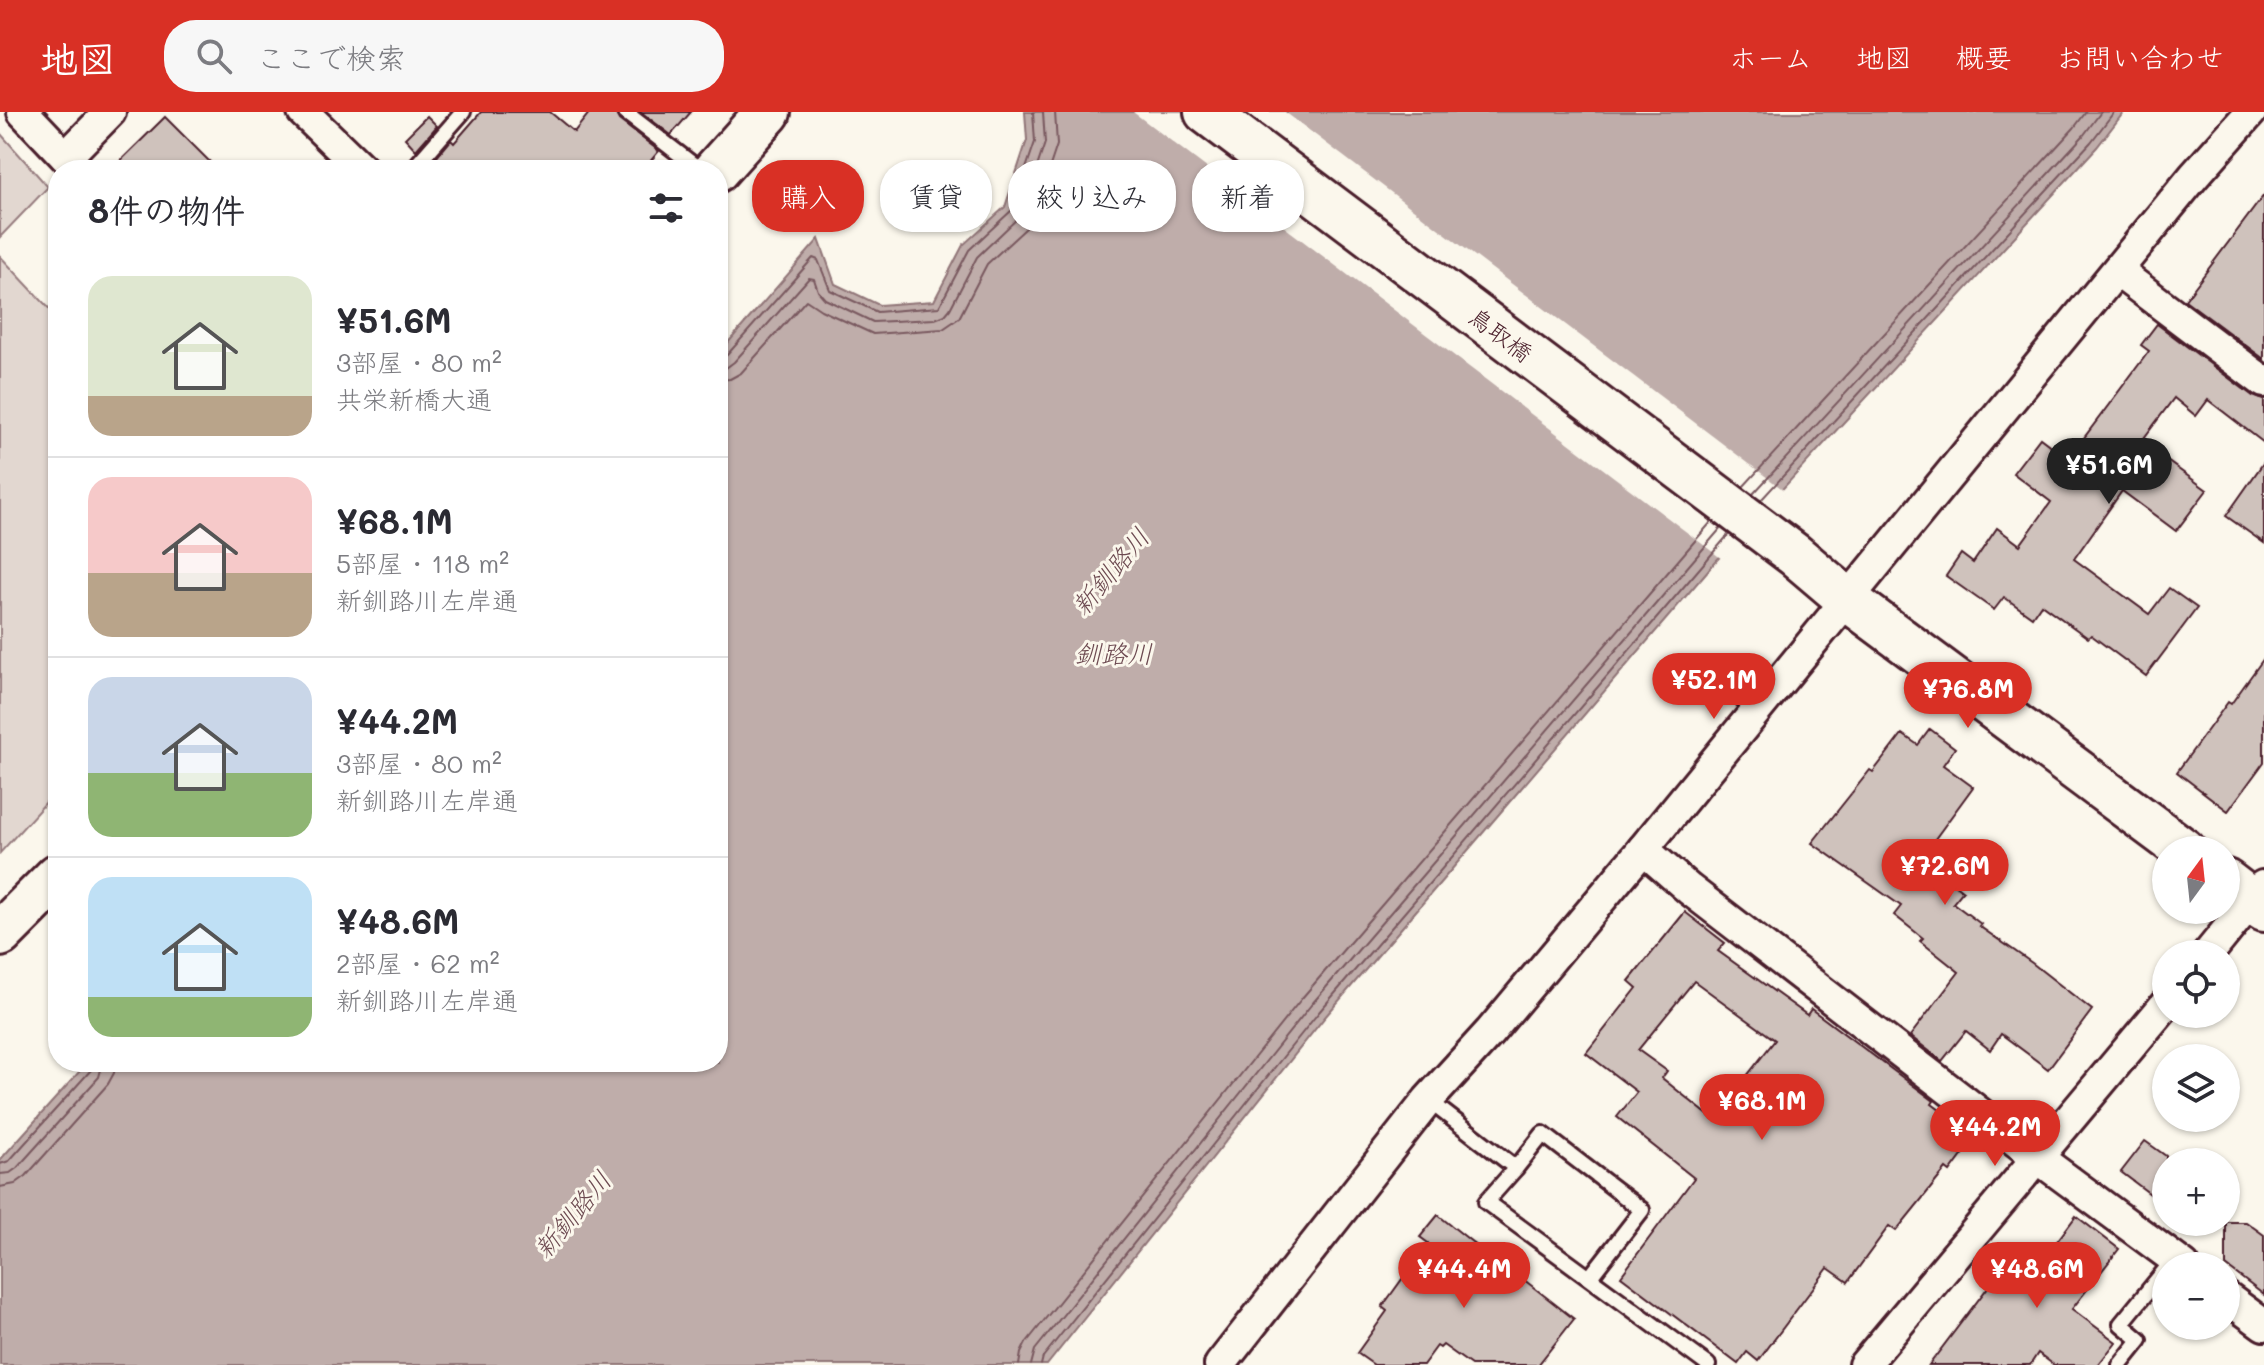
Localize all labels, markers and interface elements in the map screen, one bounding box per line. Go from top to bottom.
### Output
search box [164,20,724,92]
text: 地図 [40,33,116,83]
icon: search [192,34,236,78]
text: ここで検索 [256,37,406,77]
text: ホーム [1729,39,1812,75]
text: 地図 [1856,39,1912,75]
text: 概要 [1956,39,2012,75]
text: お問い合わせ [2056,39,2224,75]
chip: 購入 [752,160,864,232]
chip: 賃貸 [880,160,992,232]
chip: 絞り込み [1008,160,1176,232]
chip: 新着 [1192,160,1304,232]
icon: filters [644,186,688,230]
text: 8件の物件 [88,187,245,232]
text: ¥51.6M [336,297,452,342]
street label: 鳥取橋 [1463,300,1539,368]
icon: home [152,308,248,404]
text: 3部屋 · 80 m² [336,345,502,379]
text: 共栄新橋大通 [336,382,492,416]
pin: ¥51.6M [2044,438,2174,506]
text: ¥51.6M [2065,447,2153,481]
text: ¥68.1M [336,498,453,543]
icon: home [152,509,248,605]
water label: 新釧路川 [1064,520,1156,622]
text: 5部屋 · 118 m² [336,546,509,580]
text: 新釧路川左岸通 [336,583,518,617]
water label: 釧路川 [1075,636,1153,670]
pin: ¥52.1M [1649,653,1779,721]
text: ¥52.1M [1670,662,1758,696]
pin: ¥76.8M [1903,662,2033,730]
text: ¥76.8M [1922,671,2014,705]
text: ¥44.2M [336,698,458,743]
icon: home [152,709,248,805]
text: 3部屋 · 80 m² [336,746,502,780]
text: 新釧路川左岸通 [336,783,518,817]
north arrow [2152,836,2240,924]
map controls [2152,836,2240,1340]
pin: ¥72.6M [1880,839,2010,907]
text: ¥72.6M [1900,848,1990,882]
text: ¥48.6M [336,898,459,943]
icon: home [152,909,248,1005]
button: locate [2152,940,2240,1028]
text: 2部屋 · 62 m² [336,946,500,980]
text: 新釧路川左岸通 [336,983,518,1017]
button: layers [2152,1044,2240,1132]
pin: ¥68.1M [1697,1074,1827,1142]
text: ¥68.1M [1717,1083,1807,1117]
pin: ¥44.2M [1930,1100,2060,1168]
text: ¥44.2M [1948,1109,2042,1143]
button: + [2152,1148,2240,1236]
water label: 新釧路川 [526,1163,618,1265]
pin: ¥44.4M [1399,1242,1529,1310]
pin: ¥48.6M [1972,1242,2102,1310]
text: ¥44.4M [1416,1251,1512,1285]
text: ¥48.6M [1990,1251,2084,1285]
button: − [2152,1252,2240,1340]

